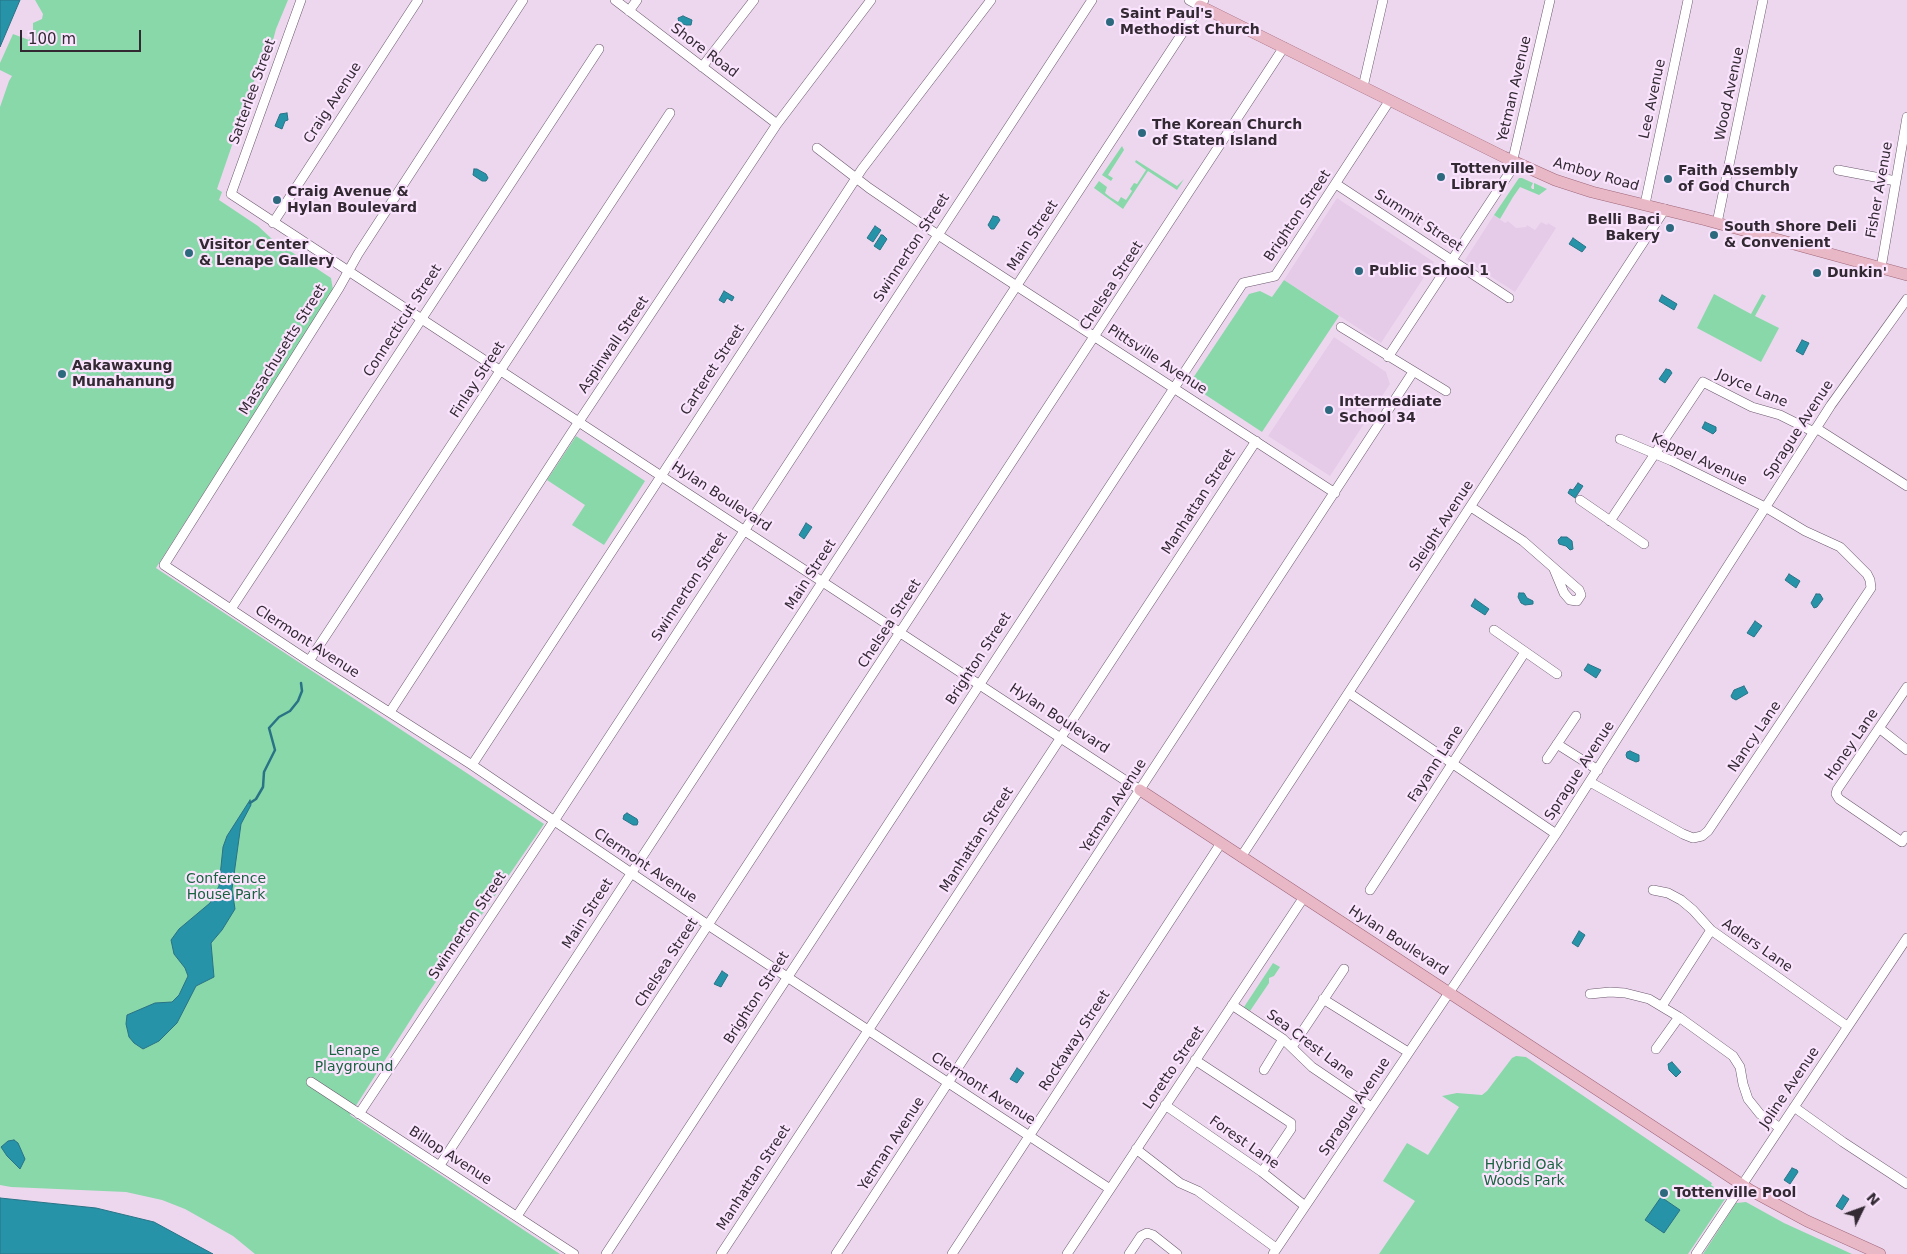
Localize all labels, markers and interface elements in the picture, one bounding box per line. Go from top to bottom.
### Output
place label: Saint Paul's Methodist Church [1120,6,1260,38]
marker: Saint Paul's Methodist Church [1104,16,1116,28]
scale bar [22,20,144,52]
street label: Shore Road [667,20,741,82]
text: 100 m [28,30,76,48]
street label: Yetman Avenue [1495,34,1535,144]
street label: Satterlee Street [226,37,280,147]
street label: Wood Avenue [1712,46,1748,142]
street label: Lee Avenue [1636,58,1670,140]
street label: Craig Avenue [301,59,365,147]
place label: The Korean Church of Staten Island [1152,117,1302,150]
marker: The Korean Church of Staten Island [1136,127,1148,139]
street label: Fisher Avenue [1863,140,1897,240]
street label: Amboy Road [1551,155,1641,195]
place label: Tottenville Library [1451,161,1534,193]
place label: Faith Assembly of God Church [1678,163,1798,196]
street label: Brighton Street [1261,167,1335,265]
marker: Tottenville Library [1435,171,1447,183]
marker: Faith Assembly of God Church [1662,173,1674,185]
place label: Craig Avenue & Hylan Boulevard [287,184,417,216]
street label: Summit Street [1371,186,1465,256]
street label: Swinnerton Street [871,190,953,306]
marker: Craig Avenue & Hylan Boulevard [271,194,283,206]
street label: Main Street [1004,198,1062,274]
place label: Belli Baci Bakery [1587,212,1660,244]
place label: South Shore Deli & Convenient [1724,219,1857,252]
marker: Belli Baci Bakery [1664,222,1676,234]
marker: South Shore Deli & Convenient [1708,229,1720,241]
place label: Visitor Center & Lenape Gallery [199,237,334,270]
street label: Chelsea Street [1077,238,1147,334]
marker: Visitor Center & Lenape Gallery [183,247,195,259]
street label: Connecticut Street [360,262,446,380]
place label: Public School 1 [1369,263,1489,279]
marker: Public School 1 [1353,265,1365,277]
place label: Dunkin' [1827,265,1887,281]
marker: Dunkin' [1811,267,1823,279]
street label: Massachusetts Street [236,282,330,418]
street label: Aspinwall Street [575,293,653,397]
street label: Carteret Street [677,321,749,419]
street label: Pittsville Avenue [1104,322,1210,398]
street label: Finlay Street [447,339,509,421]
place label: Aakawaxung Munahanung [72,358,175,391]
street label: Joyce Lane [1714,366,1790,412]
marker: Aakawaxung Munahanung [56,368,68,380]
street label: Sprague Avenue [1761,377,1837,483]
place label: Intermediate School 34 [1339,394,1442,427]
marker: Intermediate School 34 [1323,404,1335,416]
street label: Keppel Avenue [1648,430,1750,490]
street label: Manhattan Street [1159,446,1239,558]
street label: Hylan Boulevard [668,459,774,535]
street label: Sleight Avenue [1406,477,1478,575]
street label: Swinnerton Street [649,529,731,645]
street label: Main Street [782,537,840,613]
street label: Chelsea Street [855,576,925,672]
street label: Clermont Avenue [252,602,362,682]
street label: Brighton Street [943,610,1015,708]
street label: Hylan Boulevard [1006,681,1112,757]
street label: Nancy Lane [1725,698,1785,776]
street label: Honey Lane [1822,706,1882,784]
street label: Sprague Avenue [1542,718,1618,824]
street label: Fayann Lane [1405,722,1467,806]
street label: Yetman Avenue [1077,756,1151,856]
street label: Manhattan Street [937,784,1017,896]
street label: Clermont Avenue [590,825,700,907]
street label: Swinnerton Street [426,869,510,983]
park label: Conference House Park [186,871,266,904]
street label: Main Street [559,876,617,952]
street label: Hylan Boulevard [1345,903,1451,979]
street label: Chelsea Street [632,915,702,1011]
street label: Adlers Lane [1719,916,1795,976]
street label: Brighton Street [721,949,793,1047]
street label: Rockaway Street [1036,987,1114,1095]
street label: Sea Crest Lane [1263,1007,1357,1083]
street label: Loretto Street [1140,1023,1208,1113]
park label: Lenape Playground [315,1043,393,1076]
street label: Joline Avenue [1757,1044,1823,1132]
street label: Clermont Avenue [928,1049,1038,1129]
street label: Sprague Avenue [1316,1055,1394,1159]
street label: Yetman Avenue [855,1094,929,1194]
street label: Forest Lane [1206,1113,1282,1173]
street label: Manhattan Street [714,1122,794,1234]
street label: Billop Avenue [406,1123,494,1189]
park label: Hybrid Oak Woods Park [1483,1157,1565,1190]
north arrow [1837,1184,1887,1234]
place label: Tottenville Pool [1674,1185,1796,1201]
marker: Tottenville Pool [1658,1187,1670,1199]
text: N [1863,1189,1883,1209]

